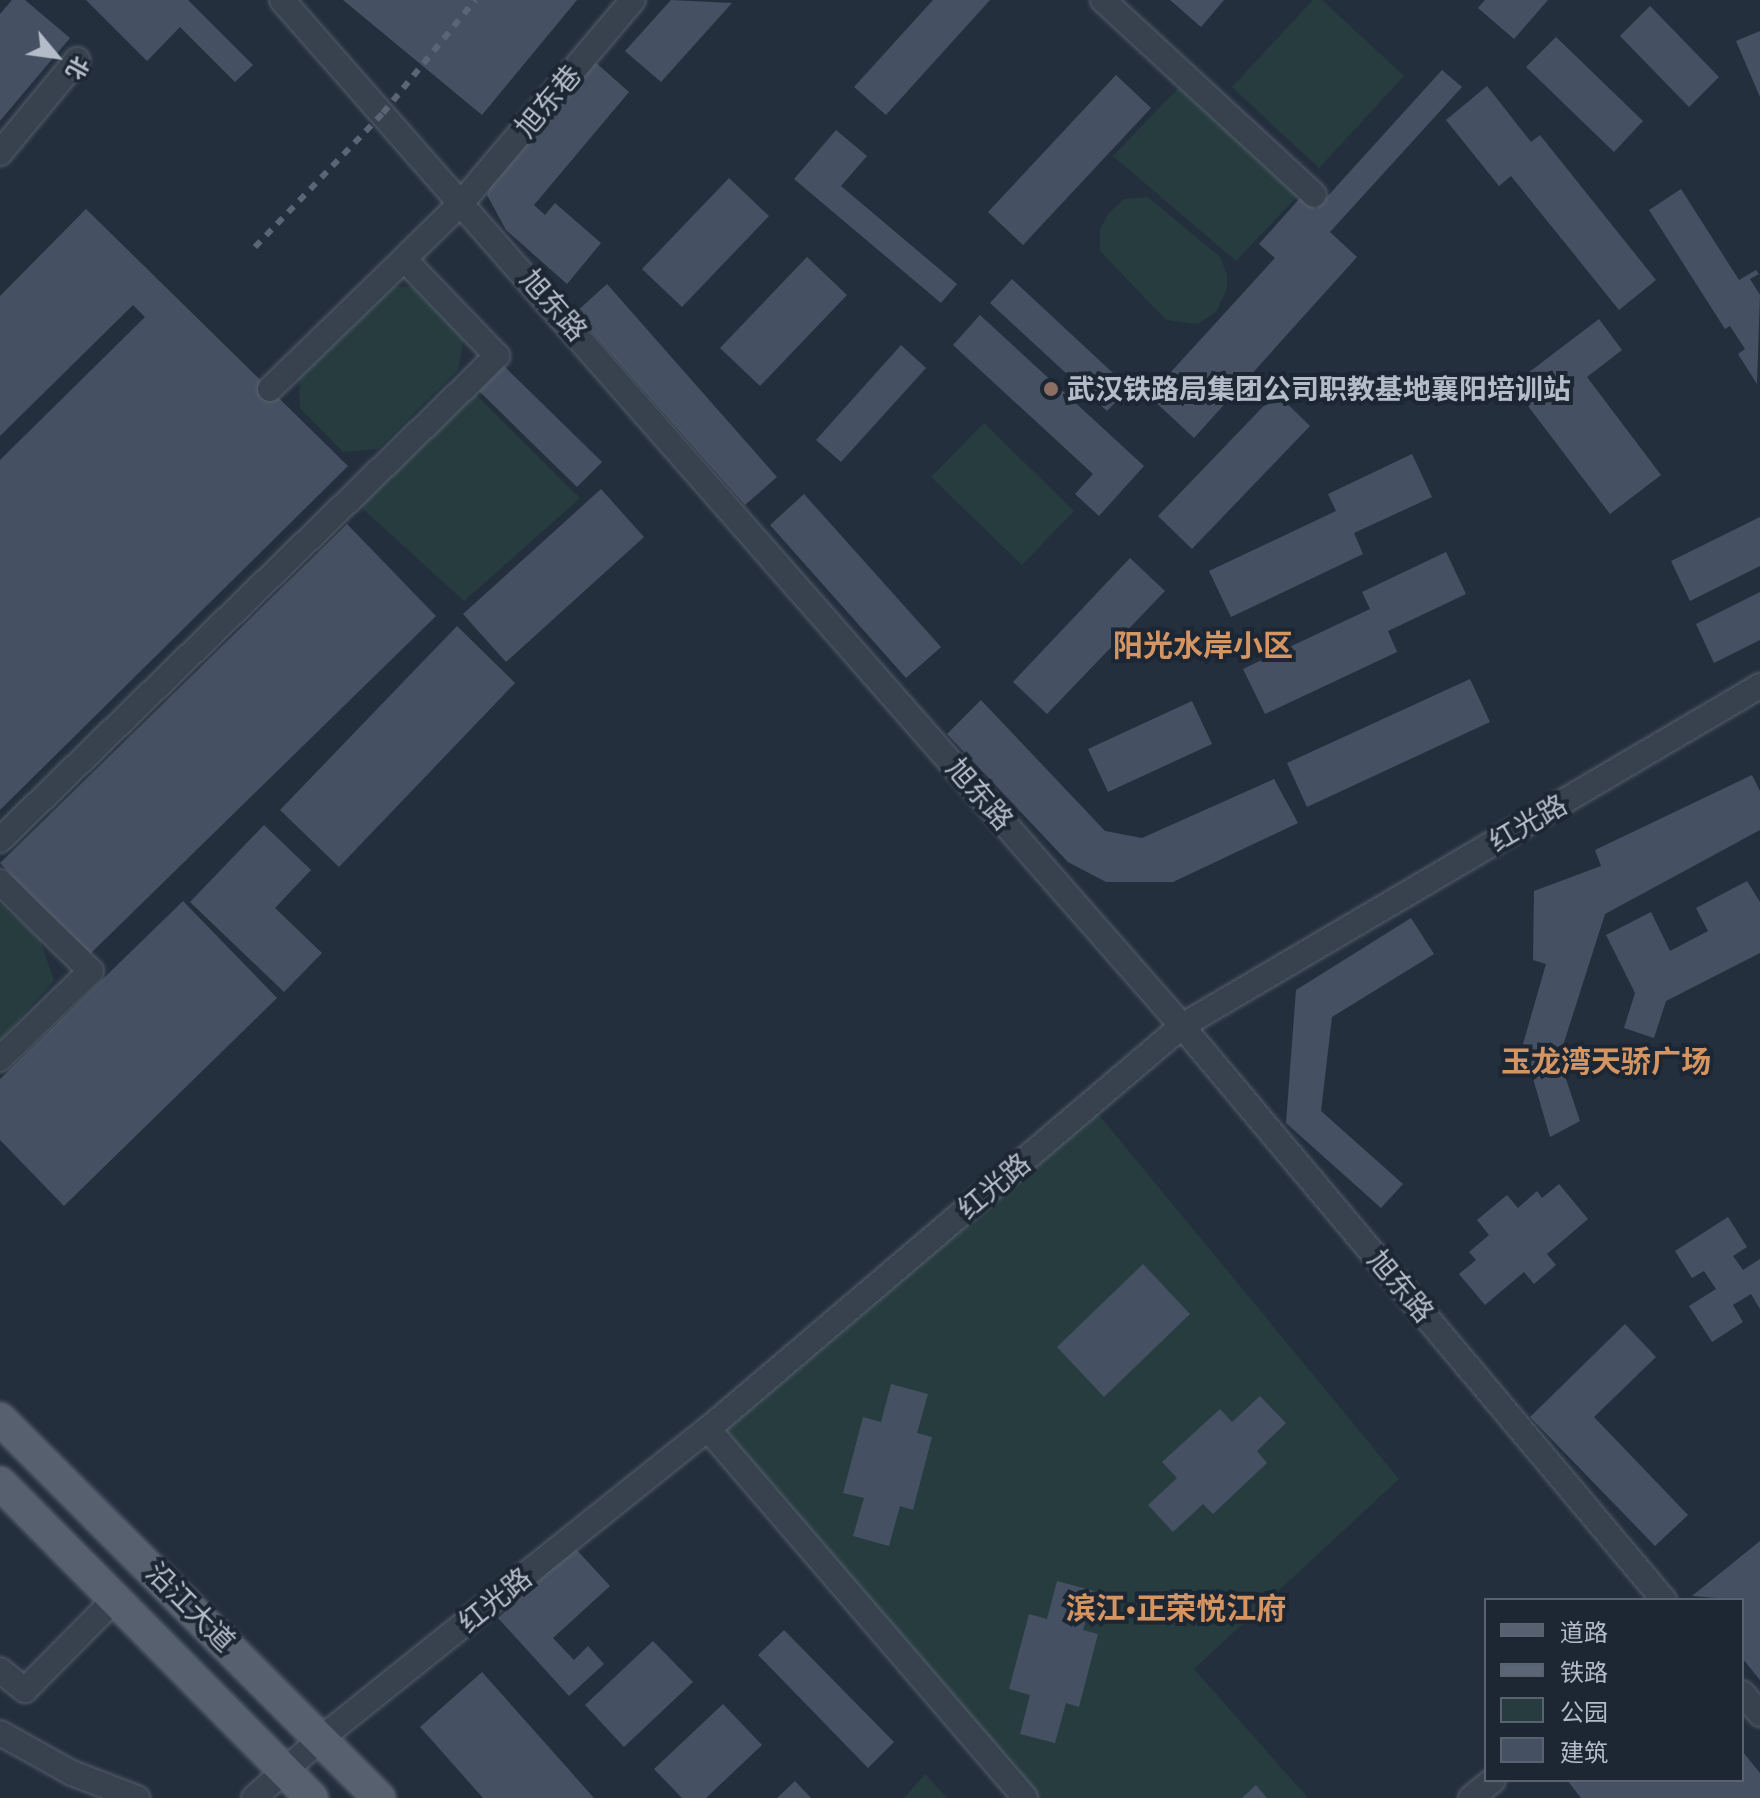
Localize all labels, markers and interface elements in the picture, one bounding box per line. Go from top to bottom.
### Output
north arrow [16,16,96,96]
text: 北 [60,52,95,84]
street label: 旭东巷 [508,58,588,144]
street label: 旭东路 [514,262,594,348]
place label: 武汉铁路局集团公司职教基地襄阳培训站 [1067,372,1571,406]
marker: 武汉铁路局集团公司职教基地襄阳培训站 [1042,380,1060,398]
district label: 阳光水岸小区 [1113,628,1293,664]
street label: 旭东路 [940,751,1020,837]
street label: 红光路 [1483,787,1573,859]
district label: 玉龙湾天骄广场 [1501,1044,1711,1080]
street label: 红光路 [951,1146,1037,1226]
street label: 旭东路 [1361,1243,1441,1329]
street label: 沿江大道 [140,1556,242,1658]
street label: 红光路 [452,1561,538,1639]
district label: 滨江•正荣悦江府 [1066,1591,1286,1627]
legend [1484,1598,1744,1782]
text: 道路 [1560,1618,1608,1647]
text: 铁路 [1560,1658,1608,1687]
text: 公园 [1560,1698,1608,1727]
text: 建筑 [1560,1738,1608,1767]

